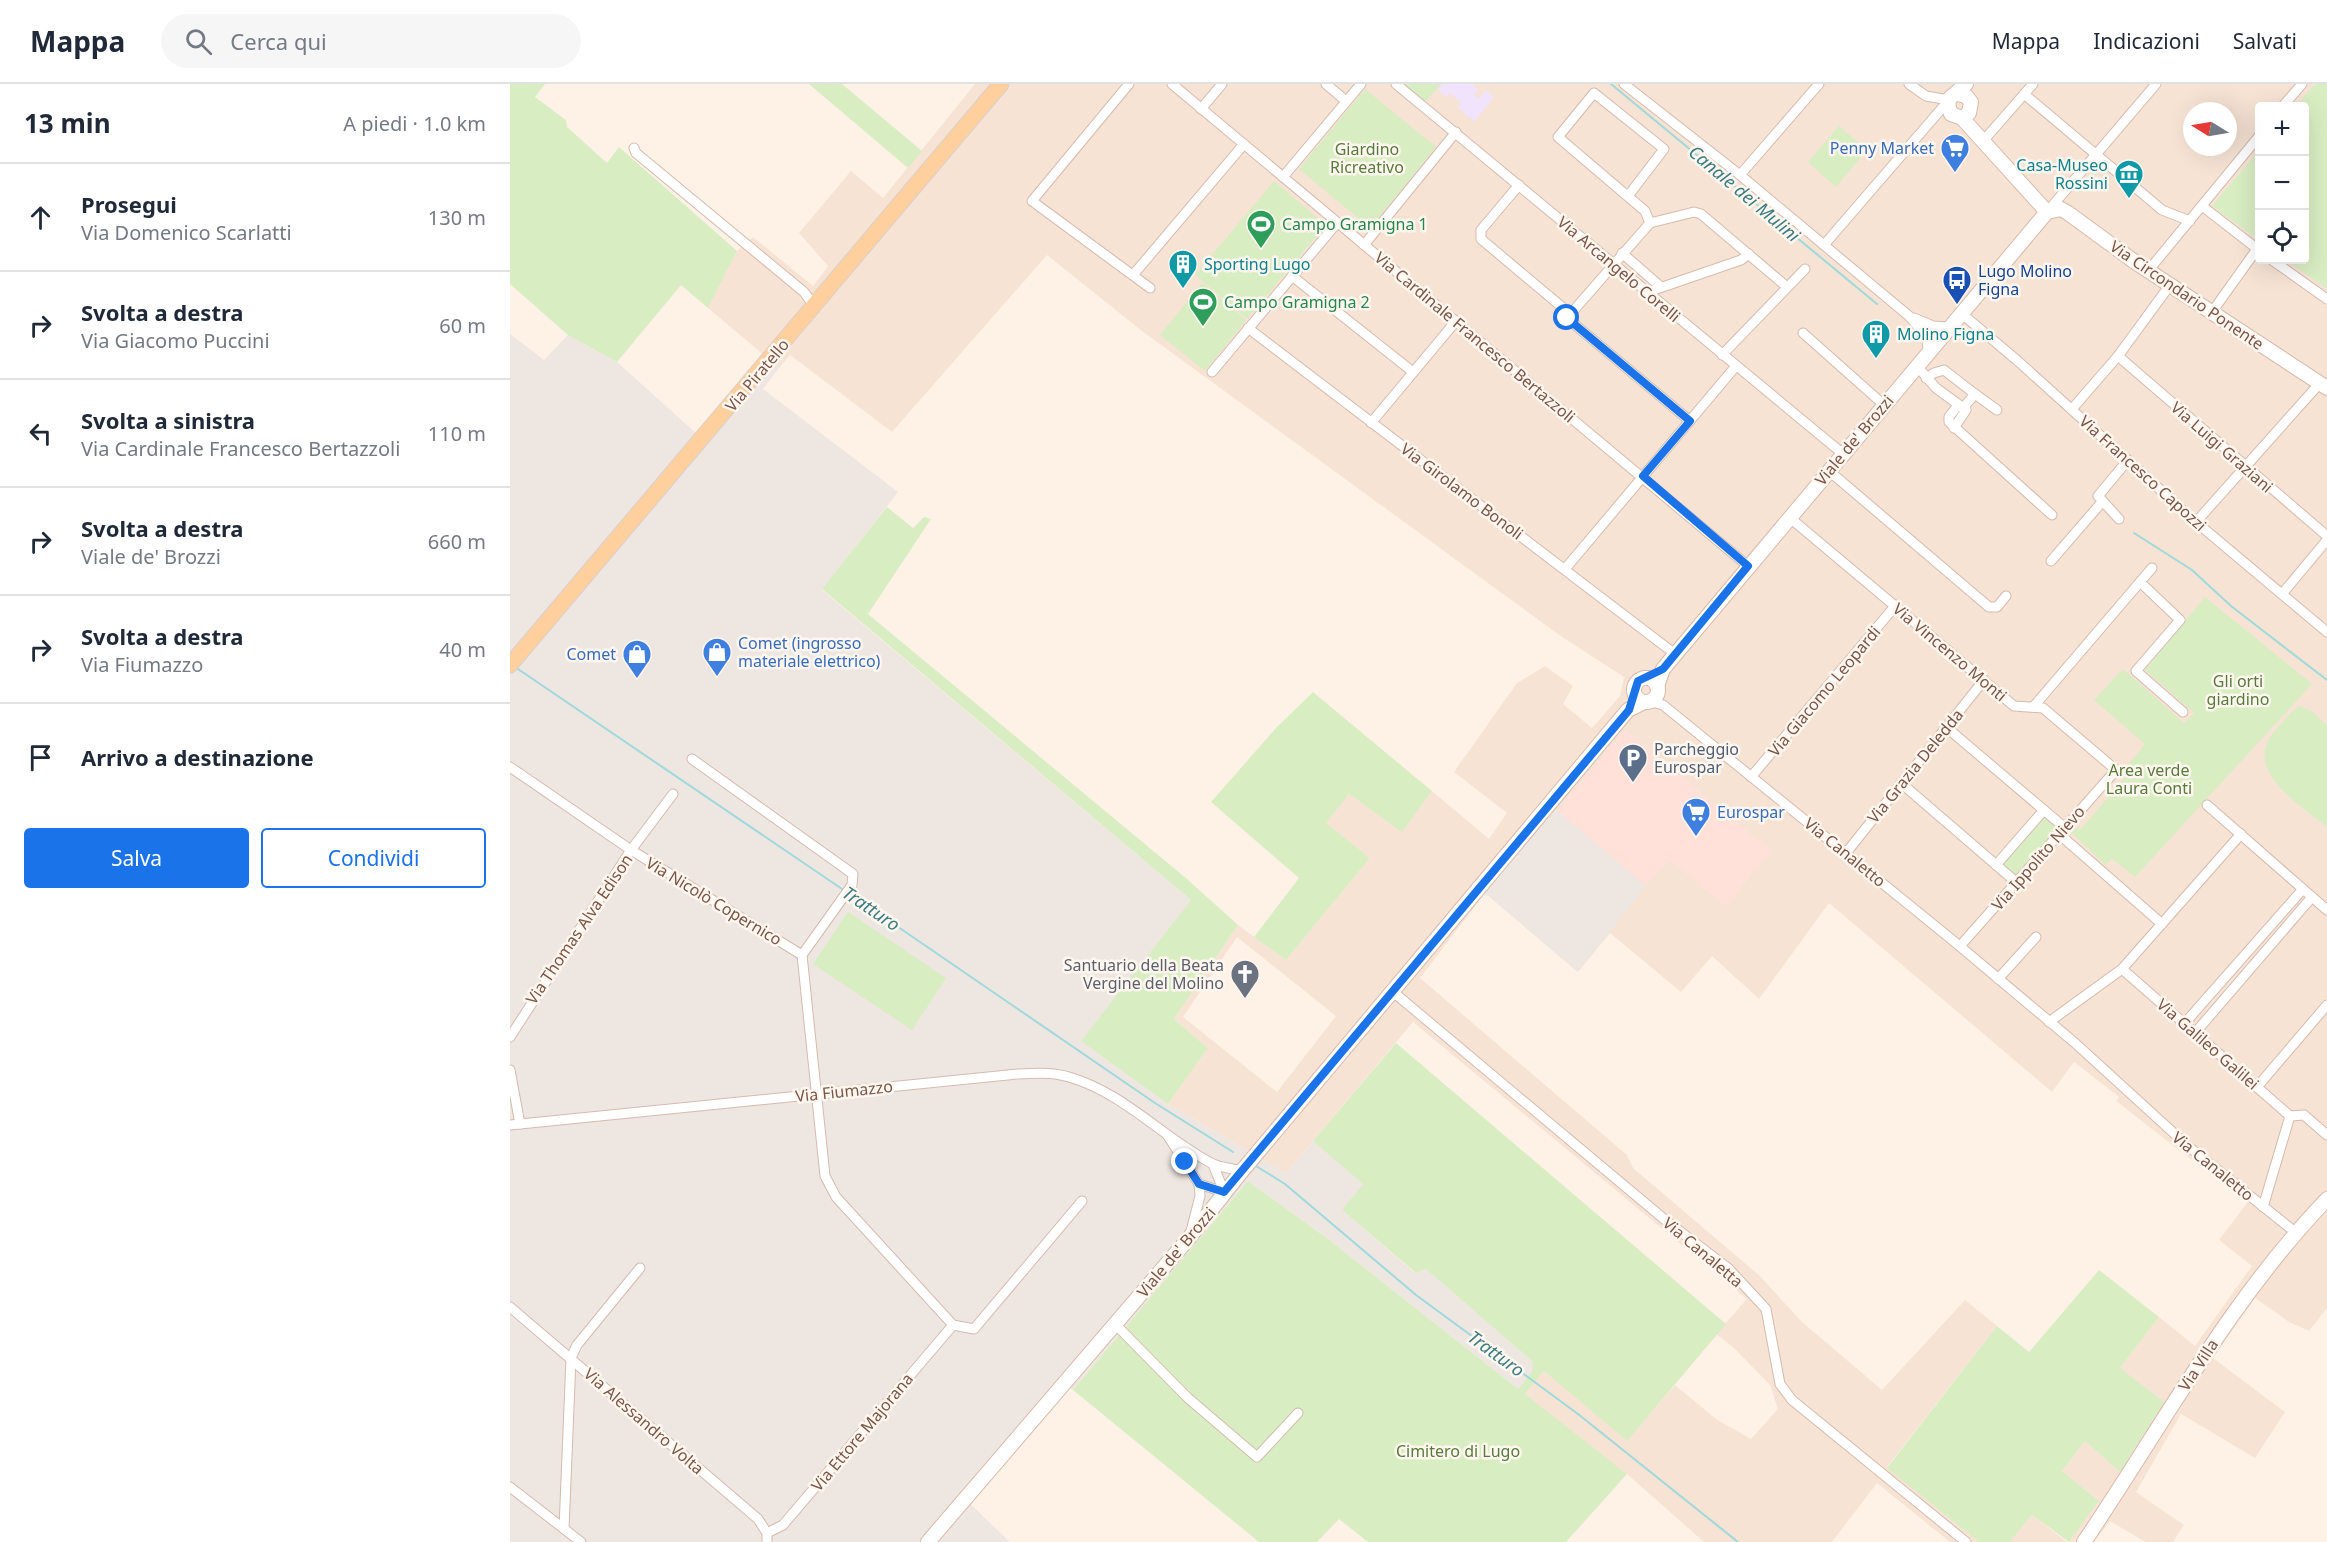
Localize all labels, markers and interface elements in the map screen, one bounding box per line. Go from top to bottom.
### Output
search box [161,14,581,68]
text: Mappa [30,22,125,60]
icon: search [182,25,215,58]
text: Cerca qui [230,26,327,56]
text: Mappa [1992,27,2060,55]
text: Indicazioni [2093,27,2200,55]
text: Salvati [2233,27,2297,55]
north arrow [2183,102,2237,156]
map controls [2255,102,2309,264]
button: + [2255,102,2309,156]
text: 13 min [24,105,111,141]
text: A piedi · 1.0 km [343,110,486,137]
supermarket icon: Penny Market [1939,132,1971,174]
place label: Penny Market [1830,137,1934,159]
park label: Giardino Ricreativo [1330,138,1404,178]
water label: Canale dei Mulini [1684,140,1806,247]
place label: Casa-Museo Rossini [2016,154,2108,194]
button: − [2255,156,2309,210]
museum icon: Casa-Museo Rossini [2113,158,2145,200]
text: Prosegui [81,189,177,219]
icon: ahead [24,201,57,234]
text: 130 m [428,204,486,231]
sports icon: Campo Gramigna 1 [1245,208,1277,250]
button: locate [2255,210,2309,264]
street label: Via Arcangelo Corelli [1553,211,1685,327]
place label: Campo Gramigna 1 [1282,213,1428,235]
text: Via Domenico Scarlatti [81,219,292,246]
street label: Via Circondario Ponente [2106,235,2268,355]
street label: Via Cardinale Francesco Bertazzoli [1370,246,1580,428]
building icon: Sporting Lugo [1167,248,1199,290]
place label: Sporting Lugo [1204,253,1311,275]
place label: Lugo Molino Figna [1978,260,2072,300]
bus stop icon: Lugo Molino Figna [1941,264,1973,306]
sports icon: Campo Gramigna 2 [1187,286,1219,328]
place label: Campo Gramigna 2 [1224,291,1370,313]
text: Svolta a destra [81,297,244,327]
route start [1553,304,1579,330]
icon: right [24,309,57,342]
text: 60 m [439,312,486,339]
building icon: Molino Figna [1860,318,1892,360]
place label: Molino Figna [1897,323,1994,345]
text: Via Giacomo Puccini [81,327,270,354]
street label: Via Piratello [720,334,794,416]
street label: Viale de' Brozzi [1810,390,1898,490]
street label: Via Luigi Graziani [2166,396,2278,498]
text: Svolta a sinistra [81,405,255,435]
street label: Via Francesco Capozzi [2075,410,2211,536]
icon: left [24,417,57,450]
text: 110 m [428,420,486,447]
text: Via Cardinale Francesco Bertazzoli [81,435,400,462]
street label: Via Girolamo Bonoli [1396,438,1528,544]
text: Svolta a destra [81,513,244,543]
icon: right [24,525,57,558]
text: 660 m [428,528,486,555]
text: Viale de' Brozzi [81,543,221,570]
street label: Via Vincenzo Monti [1888,598,2012,706]
text: Svolta a destra [81,621,244,651]
street label: Via Giacomo Leopardi [1763,621,1885,761]
place label: Comet (ingrosso materiale elettrico) [738,632,881,672]
icon: right [24,633,57,666]
text: 40 m [439,636,486,663]
shop icon: Comet (ingrosso materiale elettrico) [701,636,733,678]
shop icon: Comet [621,638,653,680]
place label: Comet [566,643,616,665]
text: Via Fiumazzo [81,651,203,678]
park label: Gli orti giardino [2207,670,2269,710]
street label: Via Grazia Deledda [1862,704,1968,828]
place label: Parcheggio Eurospar [1654,738,1739,778]
icon: arrive [24,741,57,774]
text: Arrivo a destinazione [81,742,314,772]
parking icon: Parcheggio Eurospar [1617,742,1649,784]
park label: Area verde Laura Conti [2106,759,2192,799]
supermarket icon: Eurospar [1680,796,1712,838]
place label: Eurospar [1717,801,1785,823]
street label: Via Ippolito Nievo [1986,801,2090,915]
street label: Via Canaletto [1800,812,1890,892]
button: Salva [24,828,249,888]
button: Condividi [261,828,486,888]
street label: Via Thomas Alva Edison [520,850,638,1008]
street label: Via Nicolò Copernico [642,852,786,950]
water label: Tratturo [838,880,905,936]
place label: Santuario della Beata Vergine del Molino [1064,954,1224,994]
church icon: Santuario della Beata Vergine del Molino [1229,958,1261,1000]
street label: Via Galileo Galilei [2152,993,2264,1095]
street label: Via Fiumazzo [794,1075,894,1107]
street label: Via Canaletto [2168,1126,2258,1206]
route end [1171,1148,1197,1174]
street label: Viale de' Brozzi [1132,1202,1220,1302]
street label: Via Canaletta [1658,1212,1748,1292]
water label: Tratturo [1463,1325,1530,1382]
street label: Via Villa [2173,1335,2223,1395]
street label: Via Alessandro Volta [579,1363,709,1479]
street label: Via Ettore Majorana [806,1368,918,1496]
park label: Cimitero di Lugo [1396,1440,1520,1462]

